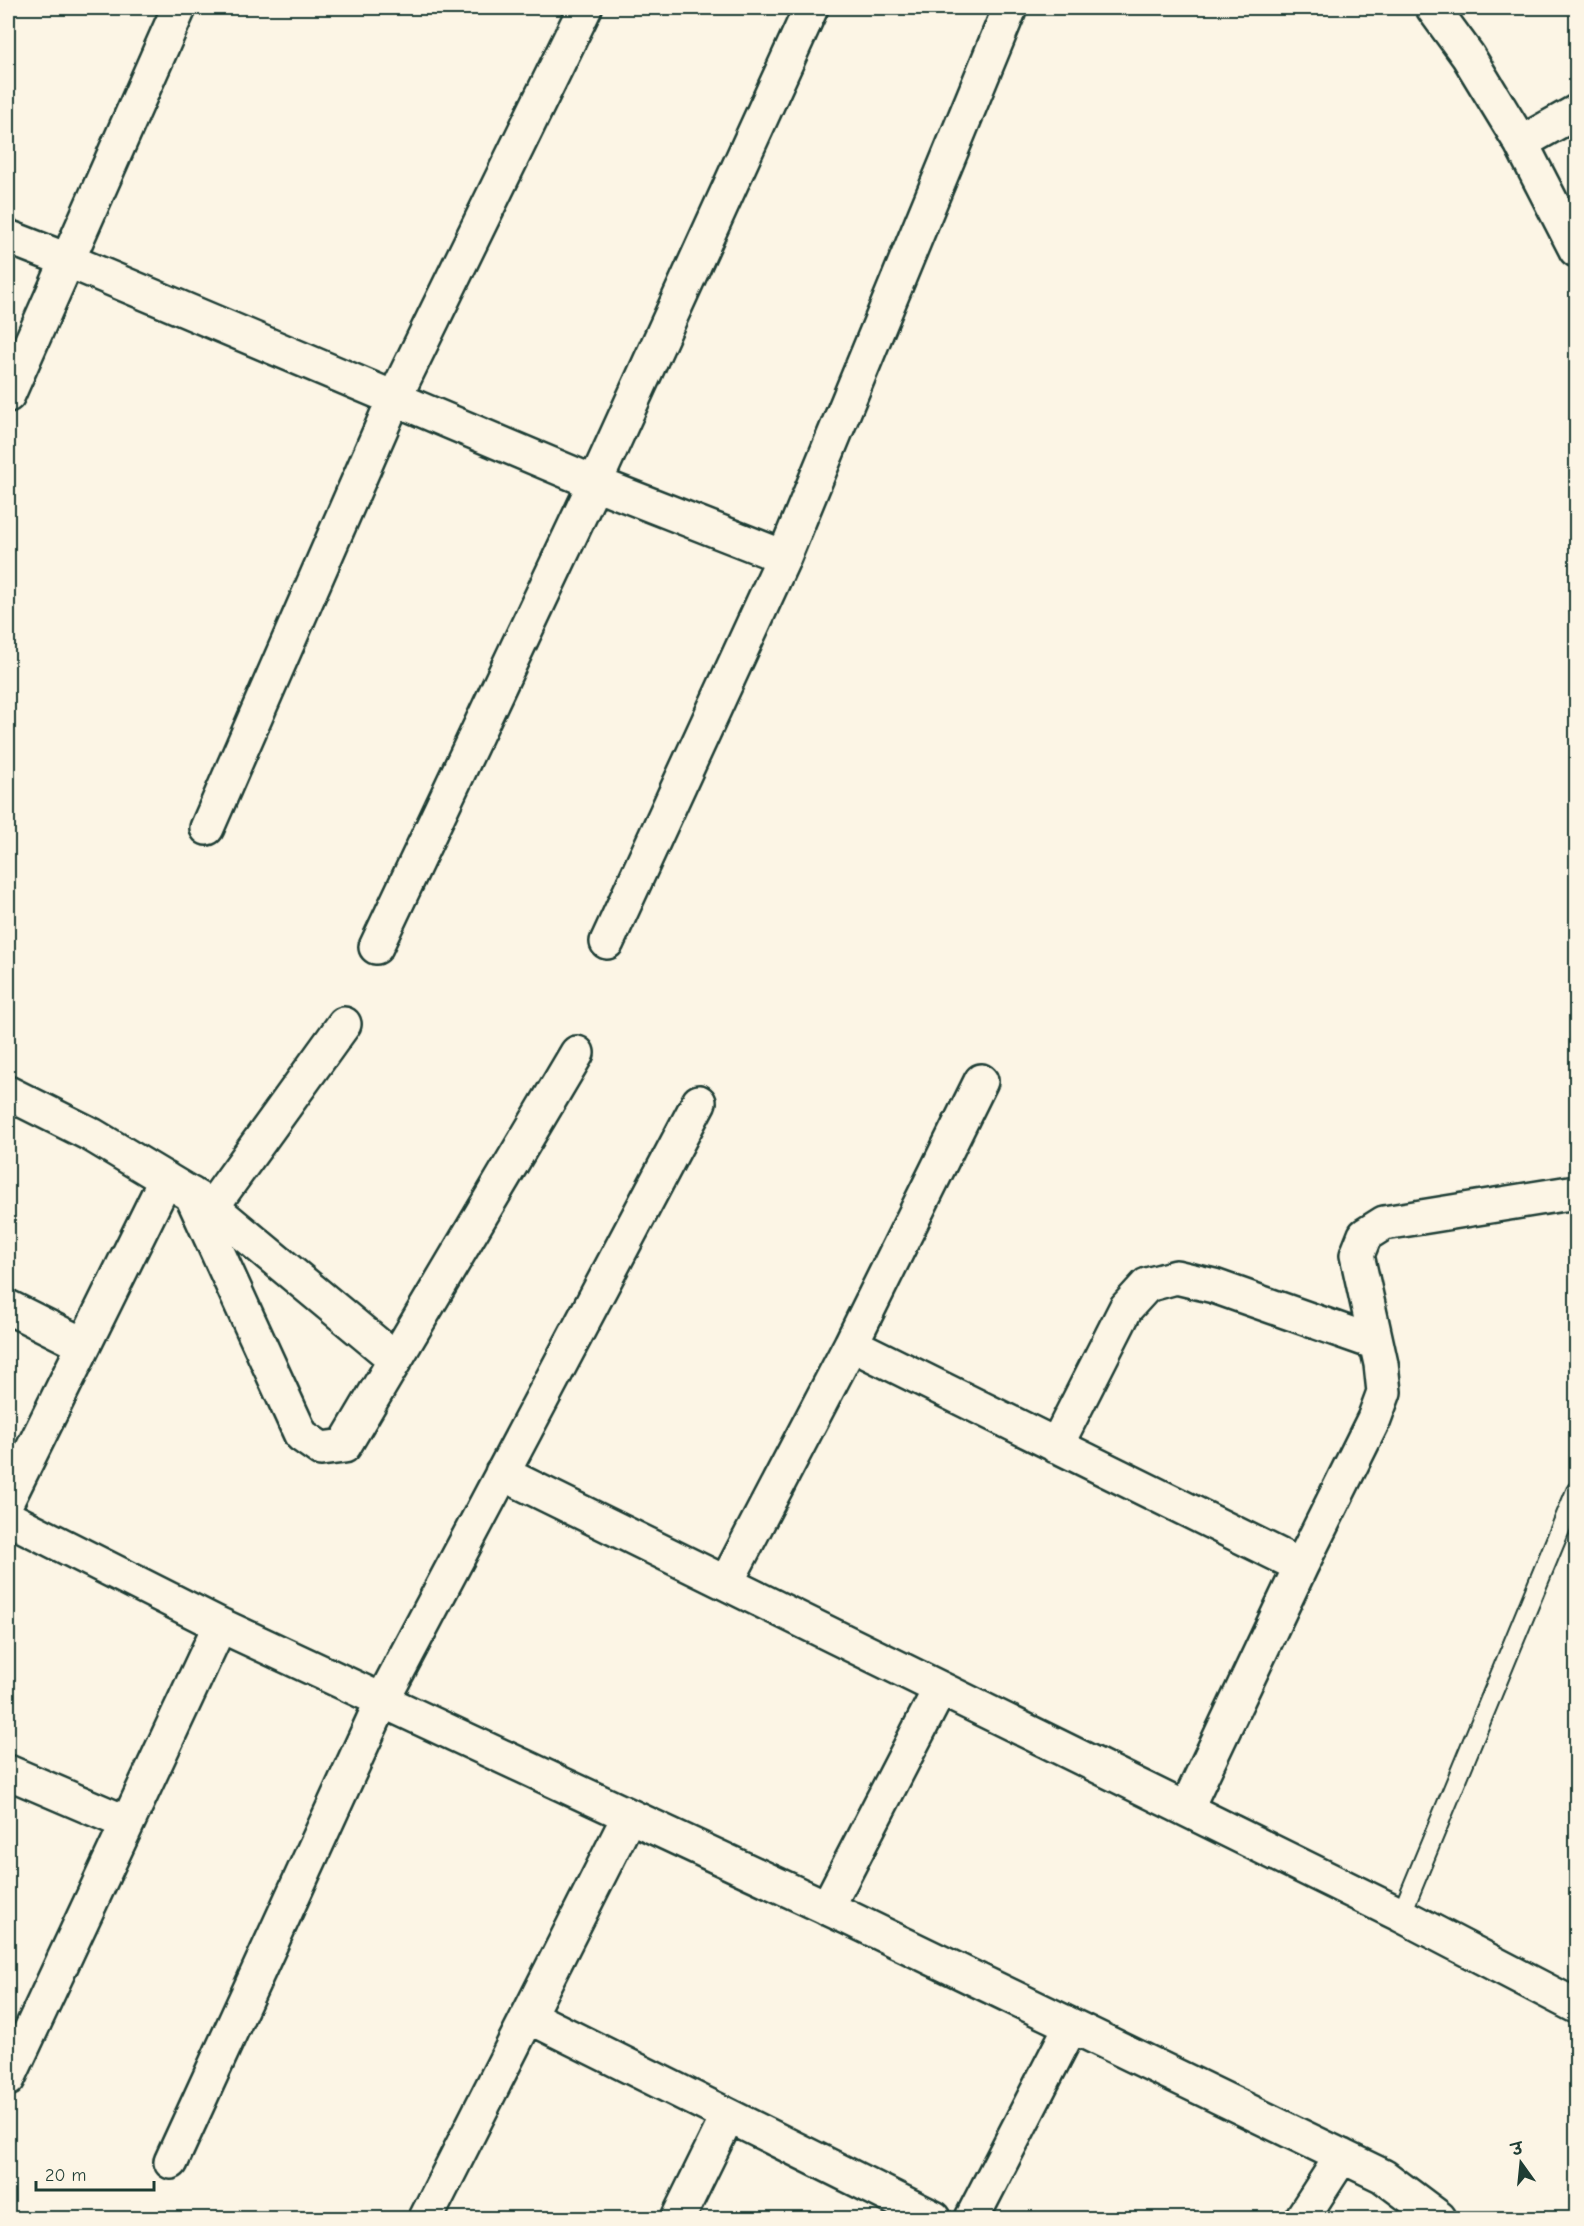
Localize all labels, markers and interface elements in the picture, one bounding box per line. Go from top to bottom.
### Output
north arrow [1491,2133,1551,2193]
text: उ [1508,2139,1526,2160]
scale bar [36,2154,154,2192]
text: 20 m [45,2165,86,2186]

